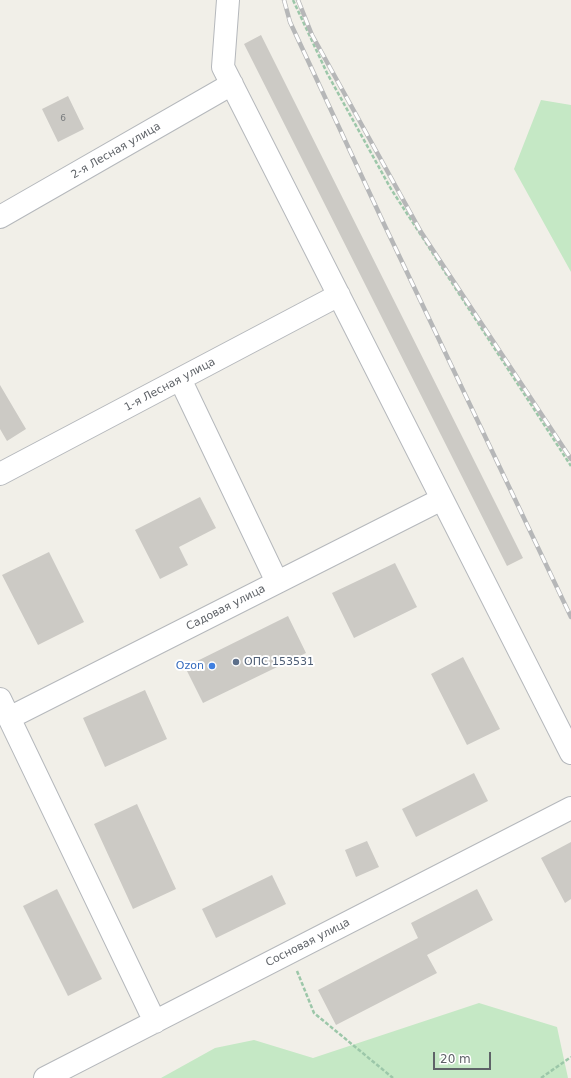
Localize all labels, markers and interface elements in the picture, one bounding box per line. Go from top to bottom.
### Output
house number: 6 [60,114,66,124]
street label: 2-я Лесная улица [69,120,163,182]
street label: 1-я Лесная улица [122,355,218,415]
street label: Садовая улица [184,582,268,634]
place label: ОПС 153531 [244,655,314,669]
marker: ОПС 153531 [231,657,241,667]
place label: Ozon [176,659,204,673]
marker: Ozon [207,661,217,671]
street label: Сосновая улица [264,916,352,970]
scale bar [435,1044,493,1070]
text: 20 m [440,1052,471,1066]

